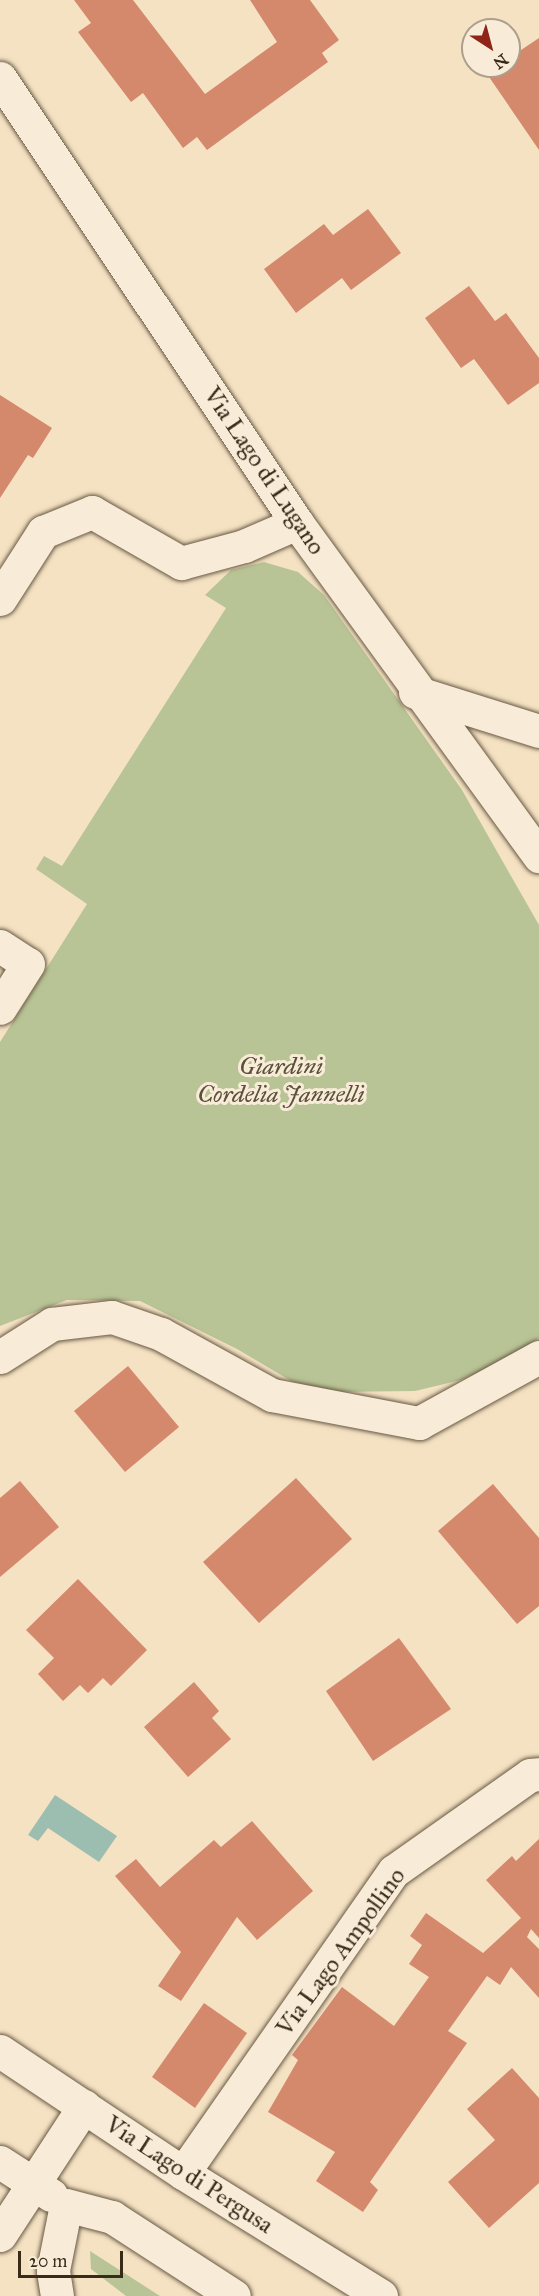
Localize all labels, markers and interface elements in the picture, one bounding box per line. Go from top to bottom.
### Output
north arrow [461,18,521,78]
text: N [490,50,512,73]
street label: Via Lago di Lugano [197,382,331,560]
park label: Giardini Cordelia Jannelli [197,1053,365,1109]
street label: Via Lago Ampollino [270,1862,412,2042]
street label: Via Lago di Pergusa [100,2110,278,2240]
scale bar [21,2239,126,2277]
text: 20 m [29,2250,67,2272]

